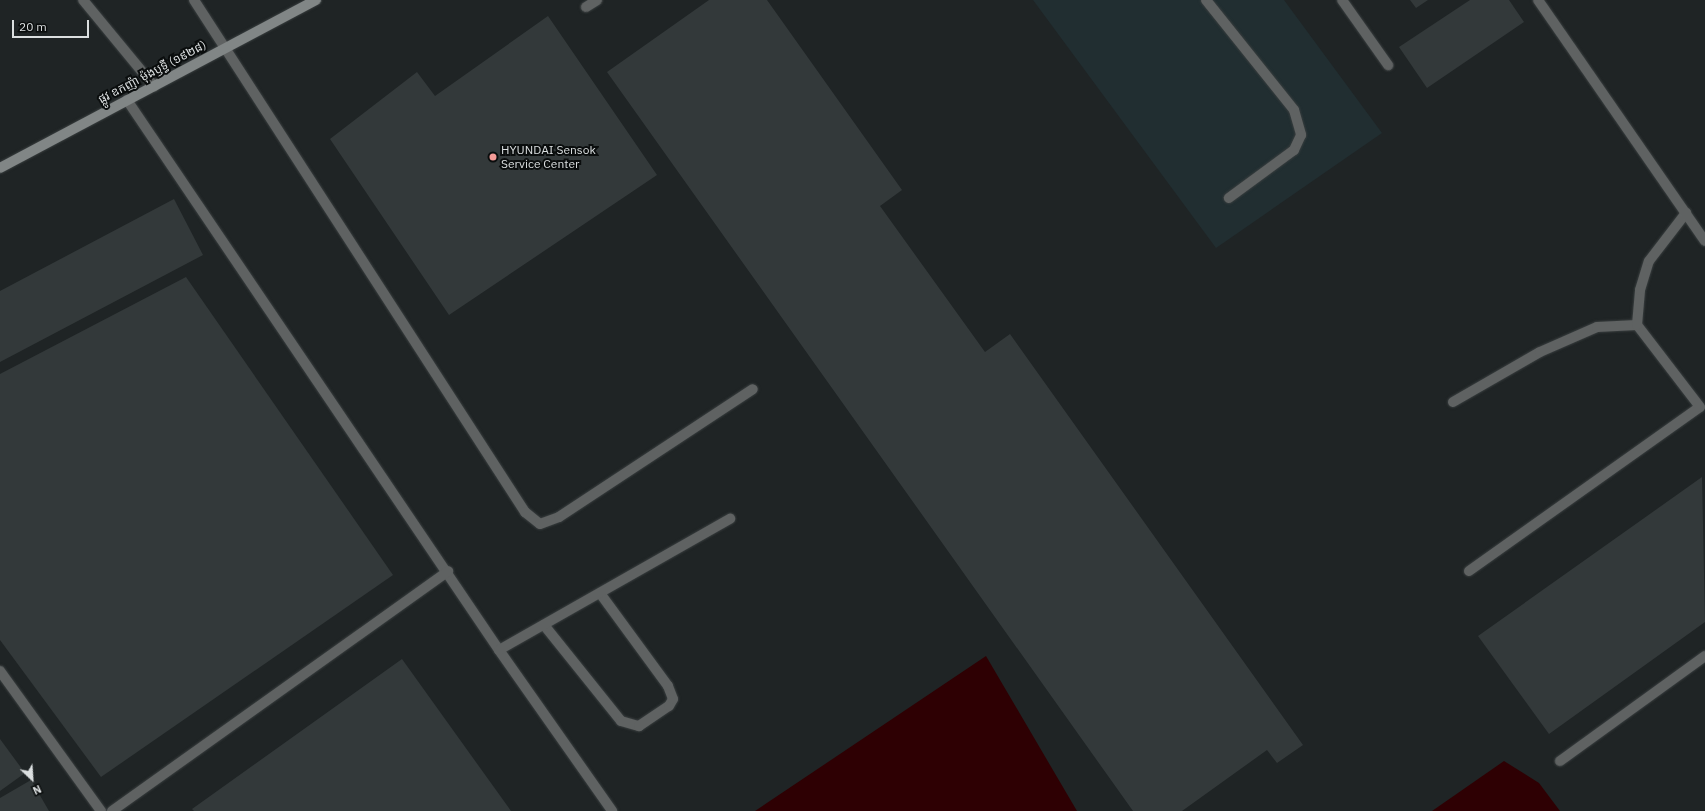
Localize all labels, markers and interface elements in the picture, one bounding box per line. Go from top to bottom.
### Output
scale bar [14,12,91,38]
text: 20 m [19,19,47,34]
street label: ផ្លូវ ឧកញ៉ា ម៉ុងឫទ្ធី (១៩២៨) [96,37,208,107]
place label: HYUNDAI Sensok Service Center [501,143,596,171]
marker: HYUNDAI Sensok Service Center [488,152,498,162]
north arrow [12,759,52,799]
text: N [31,782,44,798]

